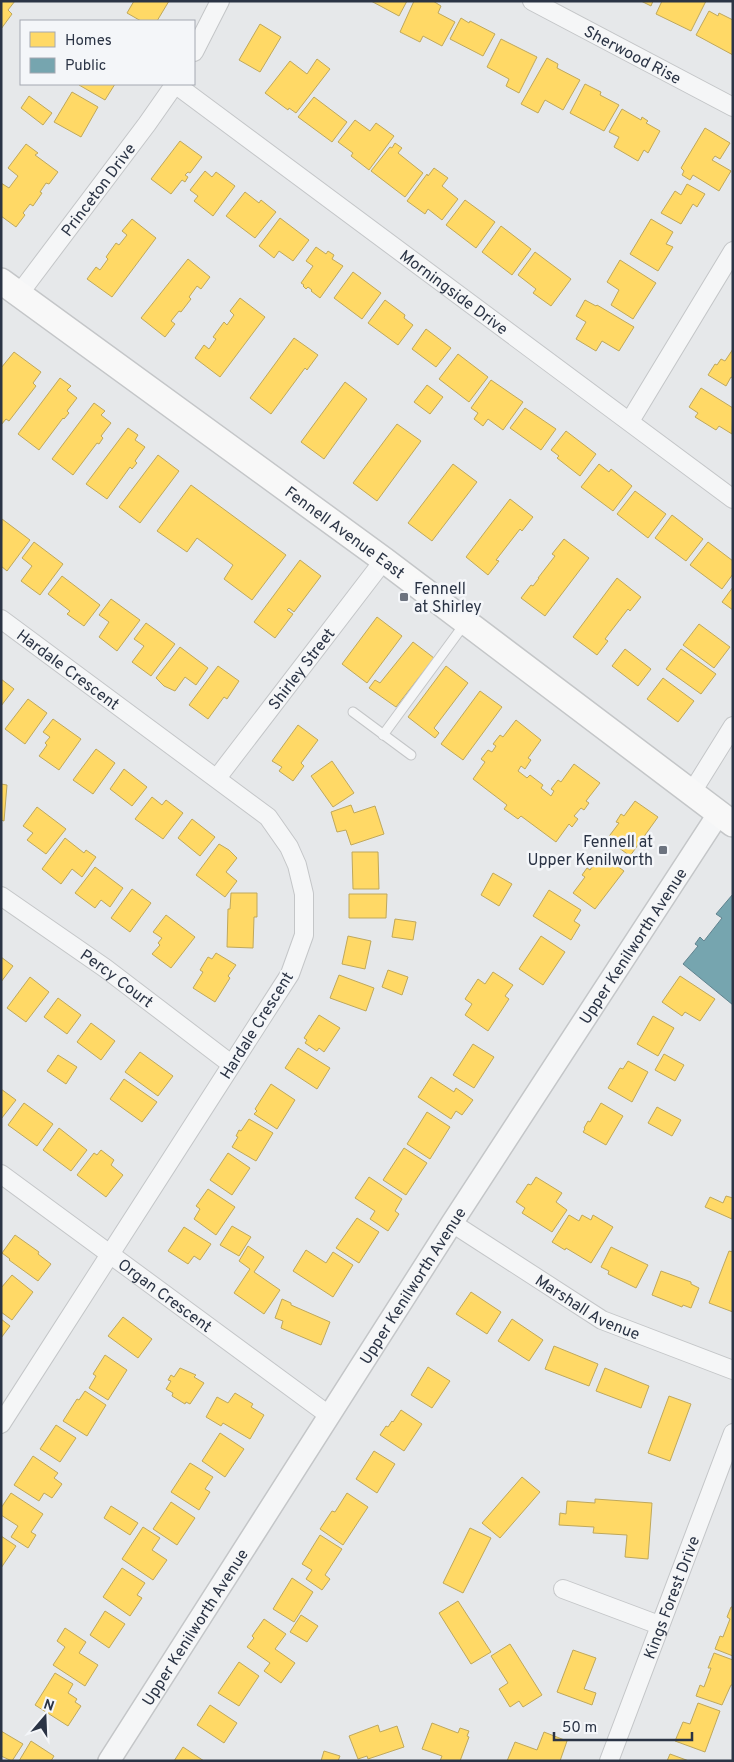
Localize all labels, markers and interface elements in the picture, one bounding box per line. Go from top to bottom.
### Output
legend [20,20,195,85]
street label: Sherwood Rise [580,22,684,90]
text: Homes [65,32,112,51]
text: Public [65,57,106,76]
street label: Princeton Drive [58,140,141,241]
street label: Morningside Drive [395,246,511,340]
street label: Fennell Avenue East [280,483,408,584]
place label: Fennell at Shirley [414,580,482,618]
marker: Fennell at Shirley [398,591,410,603]
street label: Shirley Street [265,625,340,715]
street label: Hardale Crescent [12,626,123,715]
place label: Fennell at Upper Kenilworth [527,833,653,871]
marker: Fennell at Upper Kenilworth [657,844,669,856]
street label: Upper Kenilworth Avenue [576,865,692,1029]
street label: Percy Court [76,946,156,1013]
street label: Hardale Crescent [217,969,299,1083]
street label: Upper Kenilworth Avenue [356,1204,471,1369]
street label: Organ Crescent [113,1255,215,1338]
street label: Marshall Avenue [531,1271,642,1345]
street label: Kings Forest Drive [640,1534,705,1662]
street label: Upper Kenilworth Avenue [139,1546,254,1710]
north arrow [20,1692,70,1742]
text: N [41,1696,56,1716]
scale bar [554,1710,692,1742]
text: 50 m [562,1719,597,1738]

